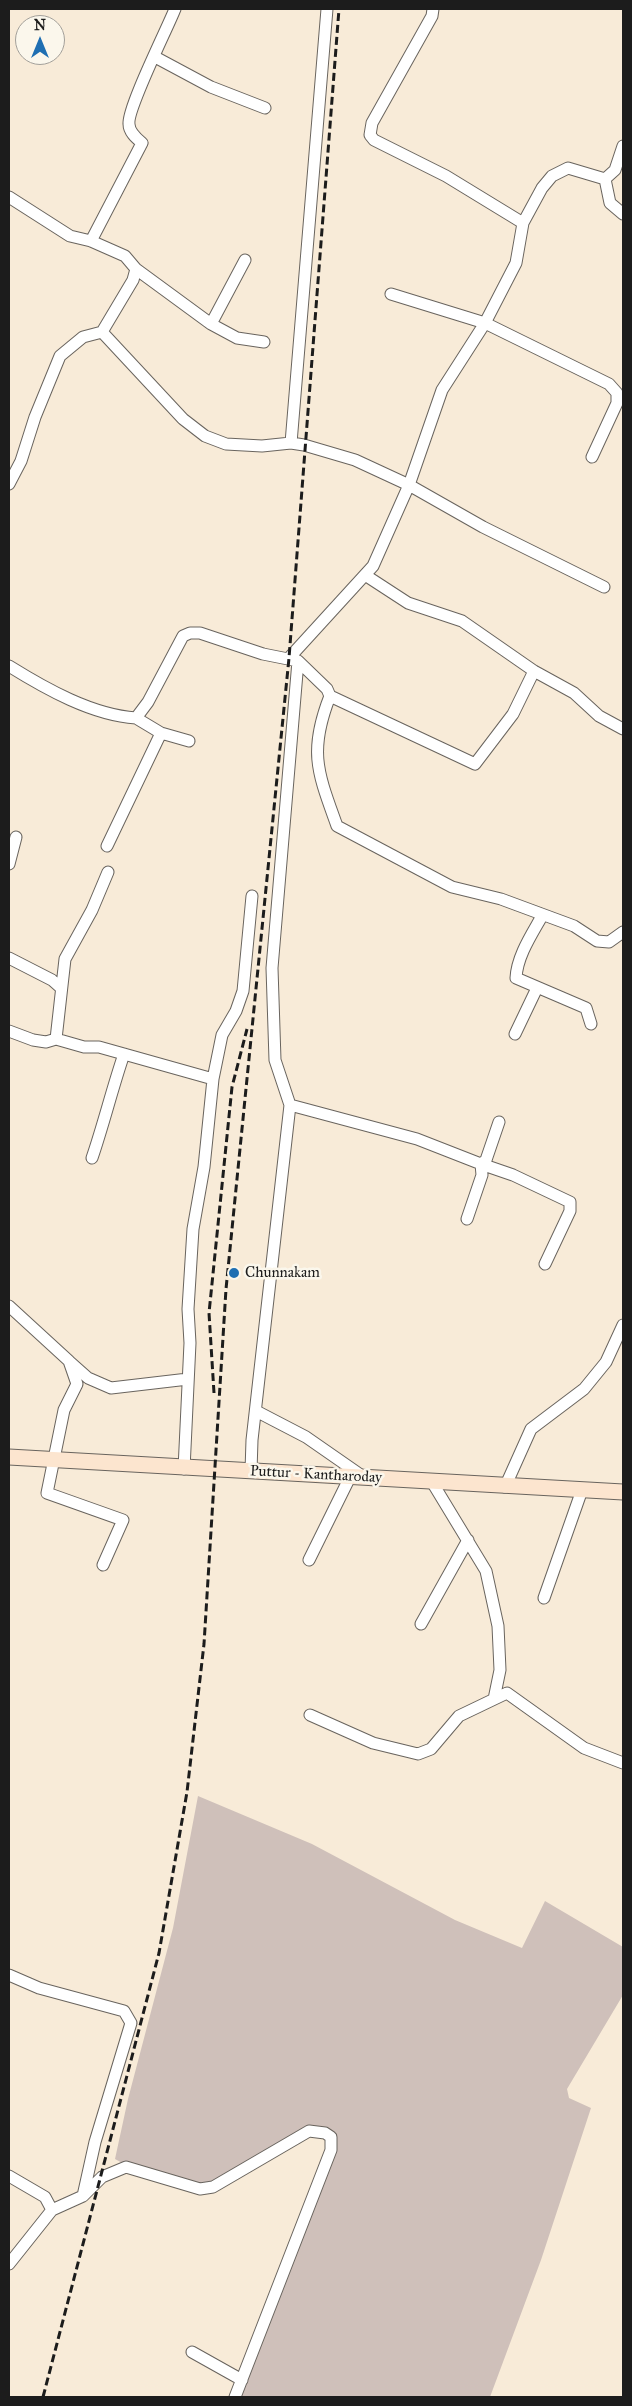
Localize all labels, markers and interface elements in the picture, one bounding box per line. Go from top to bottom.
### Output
north arrow [15,15,65,65]
text: N [34,17,46,34]
place label: Chunnakam [245,1264,320,1282]
marker: Chunnakam [227,1266,241,1280]
street label: Puttur - Kantharoday [249,1463,383,1487]

